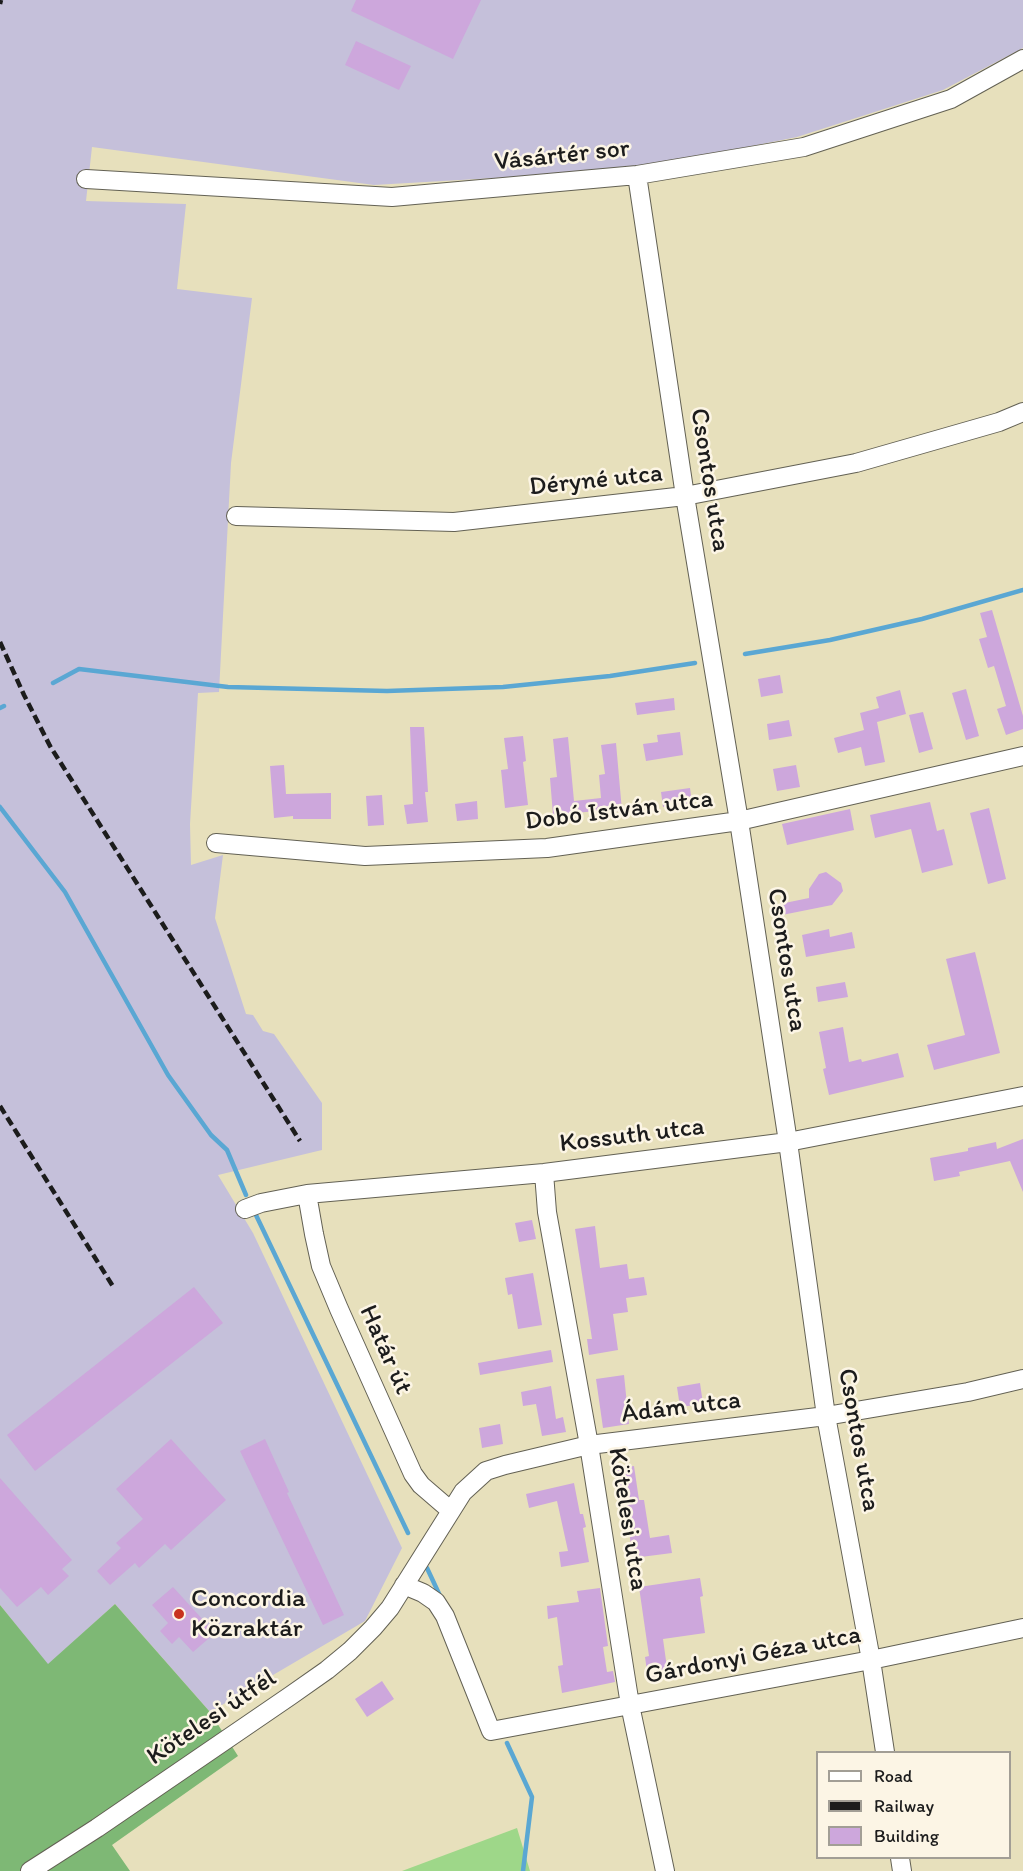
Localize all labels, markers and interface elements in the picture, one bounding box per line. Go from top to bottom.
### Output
street label: Vásártér sor [493,133,631,179]
street label: Csontos utca [682,406,736,554]
street label: Déryné utca [528,458,664,504]
street label: Dobó István utca [523,784,715,838]
street label: Csontos utca [759,886,813,1034]
street label: Kossuth utca [558,1112,706,1160]
street label: Határ út [352,1300,418,1400]
street label: Csontos utca [830,1366,886,1514]
street label: Ádám utca [619,1385,743,1431]
street label: Kötelesi utca [600,1445,654,1593]
place label: Concordia Közraktár [191,1583,306,1644]
marker: Concordia Közraktár [172,1607,186,1621]
street label: Gárdonyi Géza utca [643,1620,863,1692]
street label: Kötelesi útfél [141,1663,283,1773]
legend [816,1751,1011,1859]
text: Road [874,1765,913,1787]
text: Railway [874,1795,934,1817]
text: Building [874,1825,939,1847]

